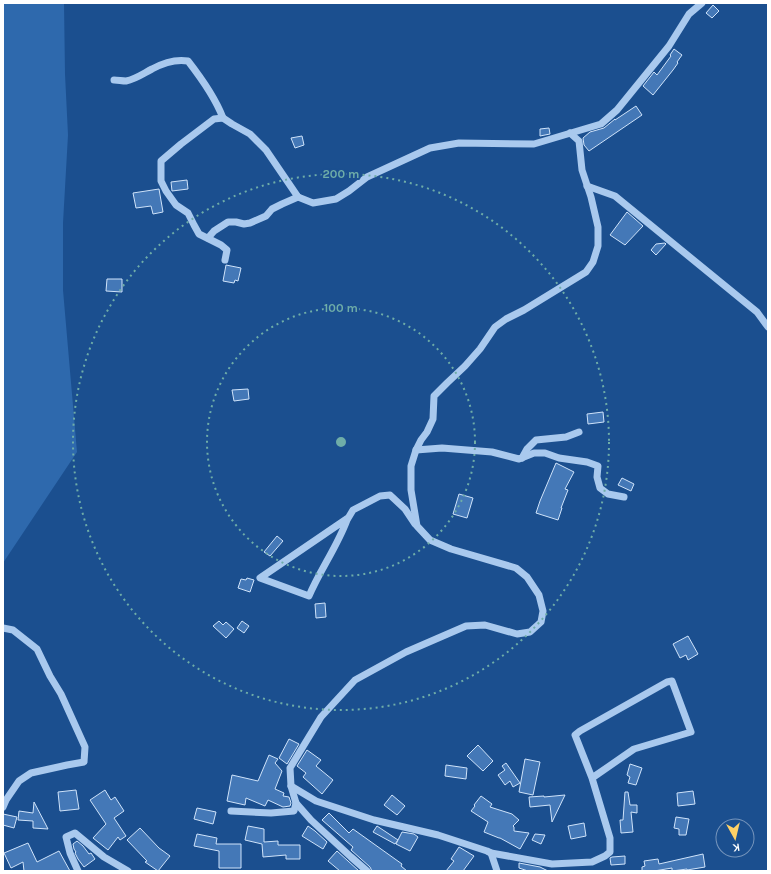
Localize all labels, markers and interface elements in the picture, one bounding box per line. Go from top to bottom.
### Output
text: 200 m [323,167,359,181]
text: 100 m [324,301,358,315]
centre of rings [334,435,348,449]
north arrow [715,818,755,858]
text: K [731,840,741,854]

